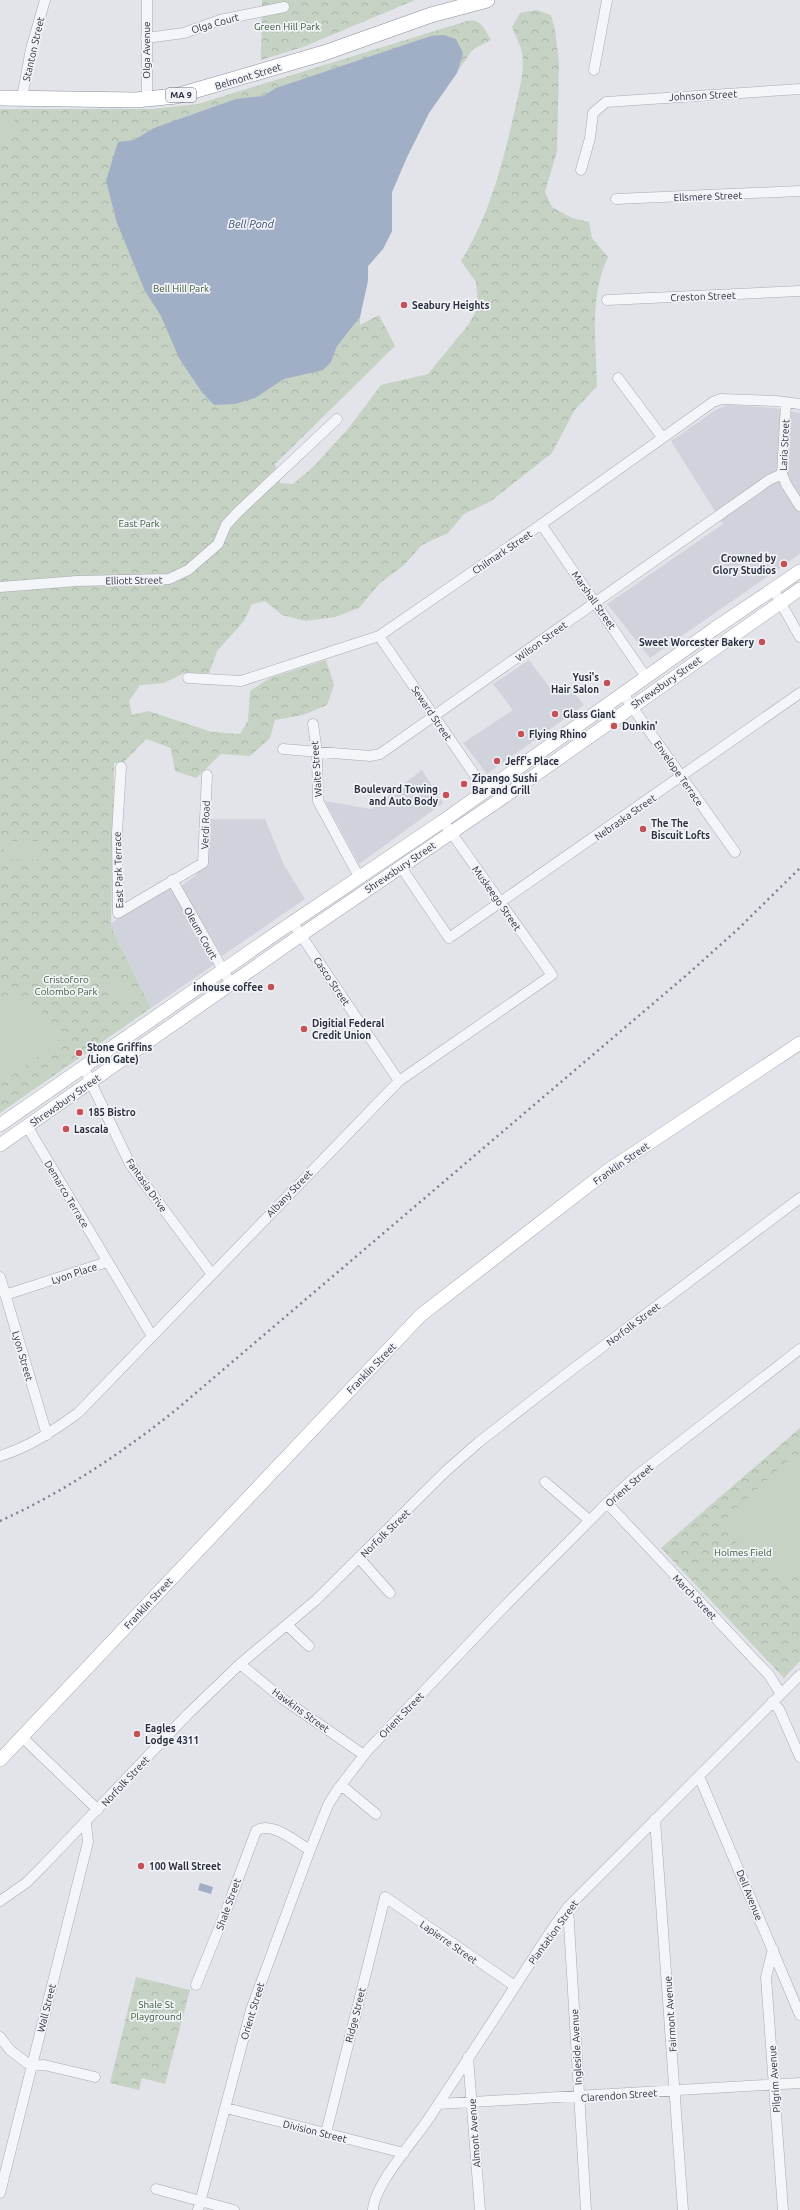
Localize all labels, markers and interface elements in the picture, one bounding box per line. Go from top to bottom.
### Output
street label: Olga Court [190,11,240,36]
street label: Stanton Street [21,16,46,82]
street label: Olga Avenue [141,21,152,79]
park label: Green Hill Park [254,21,320,32]
street label: Belmont Street [214,61,283,92]
road number: MA 9 [166,88,196,102]
street label: Johnson Street [669,88,737,103]
street label: Ellsmere Street [673,190,743,203]
water label: Bell Pond [228,218,275,230]
park label: Bell Hill Park [153,283,209,294]
street label: Creston Street [670,290,736,303]
marker: Seabury Heights [399,300,409,310]
place label: Seabury Heights [412,300,490,311]
street label: Laria Street [778,419,791,471]
park label: East Park [118,518,160,529]
street label: Chilmark Street [470,528,534,576]
place label: Crowned by Glory Studios [713,553,777,576]
marker: Crowned by Glory Studios [779,559,789,569]
street label: Marshall Street [570,569,618,631]
street label: Elliott Street [105,575,163,586]
street label: Wilson Street [514,619,569,664]
place label: Sweet Worcester Bakery [639,637,755,648]
marker: Sweet Worcester Bakery [757,637,767,647]
street label: Shrewsbury Street [629,654,703,711]
place label: Yusi's Hair Salon [551,672,599,695]
marker: Yusi's Hair Salon [602,678,612,688]
street label: Seward Street [409,684,454,743]
marker: Glass Giant [550,709,560,719]
place label: Glass Giant [563,709,616,720]
marker: Dunkin' [609,721,619,731]
place label: Dunkin' [622,721,658,732]
marker: Flying Rhino [516,729,526,739]
place label: Flying Rhino [529,729,587,740]
street label: Envelope Terrace [652,738,705,808]
street label: Waite Street [309,740,324,797]
place label: Jeff's Place [505,755,559,767]
marker: Jeff's Place [492,756,502,766]
place label: Zipango Sushi Bar and Grill [472,773,538,796]
marker: Zipango Sushi Bar and Grill [459,779,469,789]
place label: Boulevard Towing and Auto Body [354,784,439,807]
marker: Boulevard Towing and Auto Body [441,790,451,800]
street label: Nebraska Street [593,792,658,843]
street label: Verdi Road [199,800,212,850]
place label: The The Biscuit Lofts [651,818,710,841]
marker: The The Biscuit Lofts [638,824,648,834]
street label: East Park Terrace [112,831,125,909]
street label: Shrewsbury Street [363,840,438,895]
street label: Muskeego Street [470,864,523,933]
street label: Oleum Court [182,905,219,961]
street label: Casco Street [311,955,352,1008]
park label: Cristoforo Colombo Park [35,974,97,997]
place label: inhouse coffee [193,981,263,993]
marker: inhouse coffee [266,982,276,992]
place label: Digitial Federal Credit Union [312,1018,384,1041]
marker: Digitial Federal Credit Union [299,1024,309,1034]
place label: Stone Griffins (Lion Gate) [87,1042,152,1066]
marker: Stone Griffins (Lion Gate) [74,1048,84,1058]
street label: Shrewsbury Street [28,1072,102,1129]
marker: 185 Bistro [75,1107,85,1117]
place label: 185 Bistro [88,1107,136,1118]
marker: Lascala [61,1124,71,1134]
place label: Lascala [74,1124,108,1135]
street label: Franklin Street [591,1140,651,1187]
street label: Fantasia Drive [124,1156,169,1214]
street label: Demarco Terrace [42,1159,91,1230]
street label: Albany Street [264,1168,314,1219]
street label: Lyon Place [50,1261,98,1286]
street label: Norfolk Street [604,1301,662,1348]
street label: Lyon Street [10,1330,35,1382]
street label: Franklin Street [345,1341,398,1396]
street label: Orient Street [603,1462,655,1509]
street label: Norfolk Street [358,1507,412,1560]
park label: Holmes Field [714,1547,772,1558]
street label: March Street [670,1573,719,1622]
street label: Franklin Street [122,1576,175,1631]
street label: Hawkins Street [270,1686,331,1735]
street label: Orient Street [377,1690,426,1741]
place label: Eagles Lodge 4311 [145,1723,199,1746]
marker: Eagles Lodge 4311 [132,1729,142,1739]
street label: Norfolk Street [99,1754,151,1809]
marker: 100 Wall Street [136,1861,146,1871]
place label: 100 Wall Street [149,1861,222,1872]
street label: Dell Avenue [734,1868,765,1922]
street label: Shale Street [214,1877,243,1932]
street label: Plantation Street [526,1898,580,1967]
street label: Lapierre Street [418,1919,480,1966]
street label: Fairmont Avenue [662,1976,679,2052]
street label: Orient Street [239,1981,266,2041]
street label: Wall Street [35,1983,58,2034]
street label: Ridge Street [343,1987,368,2044]
park label: Shale St Playground [130,1999,182,2022]
street label: Ingleside Avenue [569,2009,584,2085]
street label: Pilgrim Avenue [767,2045,782,2113]
street label: Clarendon Street [580,2087,658,2104]
street label: Almont Avenue [467,2098,482,2168]
street label: Division Street [282,2118,348,2145]

